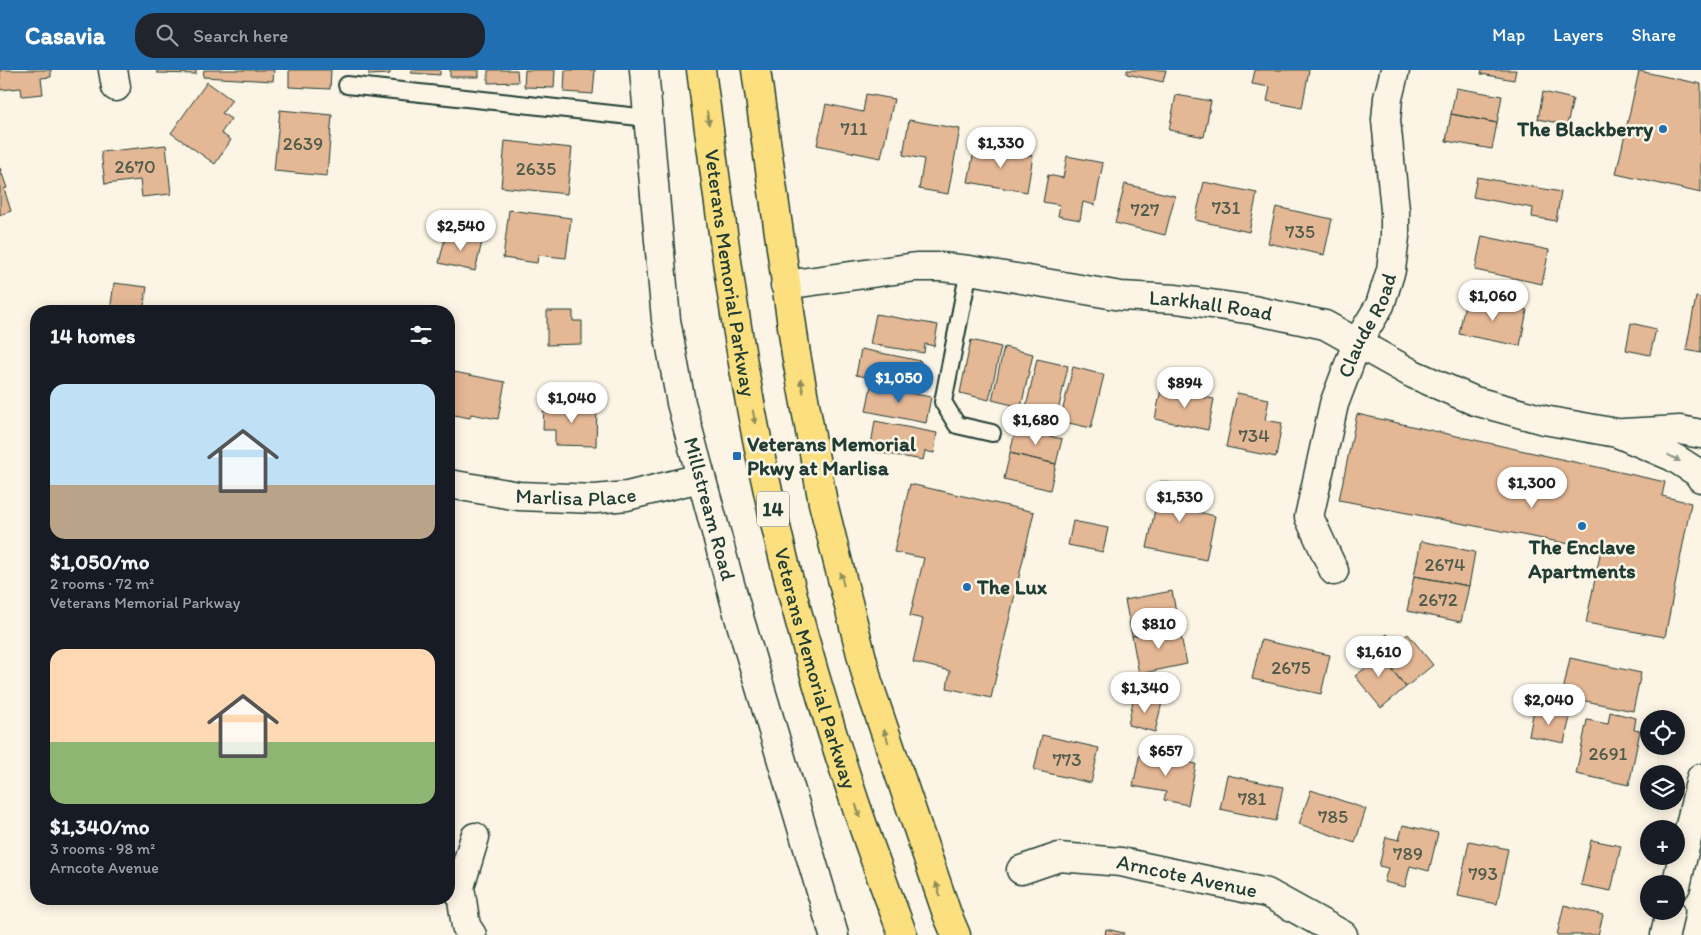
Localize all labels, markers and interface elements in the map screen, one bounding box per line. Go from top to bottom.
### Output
search box [135,13,485,58]
text: Casavia [25,21,105,50]
icon: search [153,21,181,49]
text: Search here [193,24,288,47]
text: Map [1492,24,1525,46]
text: Layers [1553,24,1603,46]
text: Share [1631,24,1676,46]
one-way arrow [704,111,712,127]
place label: The Blackberry [1516,116,1653,142]
house number: 711 [840,117,868,140]
marker: The Blackberry [1657,123,1669,135]
pin: $1,330 [960,126,1042,169]
house number: 2639 [283,132,323,155]
text: $1,330 [978,133,1024,152]
street label: Veterans Memorial Parkway [700,148,762,399]
house number: 2670 [114,155,156,178]
house number: 2635 [516,157,556,180]
house number: 731 [1212,196,1240,219]
house number: 727 [1131,198,1159,221]
pin: $2,540 [420,210,502,252]
text: $2,540 [437,216,485,235]
house number: 735 [1285,220,1315,243]
street label: Claude Road [1332,269,1401,381]
pin: $1,060 [1452,280,1534,322]
street label: Larkhall Road [1148,285,1276,326]
text: $1,060 [1469,286,1517,305]
icon: filters [407,321,435,349]
text: 14 homes [50,323,135,348]
pin: $1,050 [858,362,940,404]
pin: $894 [1155,366,1215,409]
text: $1,050 [875,368,923,387]
text: $894 [1168,373,1202,392]
one-way arrow [797,378,805,394]
pin: $1,040 [531,382,613,424]
text: $1,040 [548,388,596,407]
pin: $1,680 [995,404,1077,446]
one-way arrow [750,410,758,426]
text: $1,680 [1013,410,1059,429]
icon: home [198,416,288,506]
house number: 734 [1238,424,1270,447]
place label: Veterans Memorial Pkwy at Marlisa [747,431,917,481]
street label: Millstream Road [679,434,742,584]
marker: Veterans Memorial Pkwy at Marlisa [731,450,743,462]
one-way arrow [1668,454,1681,463]
pin: $1,300 [1491,466,1573,509]
text: $1,300 [1508,473,1556,492]
pin: $1,530 [1139,480,1221,523]
street label: Marlisa Place [515,481,639,511]
text: $1,530 [1157,487,1203,506]
road number: 14 [757,492,789,526]
marker: The Enclave Apartments [1576,520,1588,532]
place label: The Enclave Apartments [1527,534,1636,584]
street label: Veterans Memorial Parkway [769,545,863,792]
text: $1,050/mo [50,549,149,574]
house number: 2674 [1425,553,1465,576]
one-way arrow [838,572,846,587]
text: 2 rooms · 72 m² [50,574,154,593]
place label: The Lux [976,574,1047,599]
marker: The Lux [961,581,973,593]
house number: 2672 [1418,588,1458,611]
text: Veterans Memorial Parkway [50,593,240,612]
pin: $810 [1129,608,1189,650]
text: $810 [1142,614,1176,633]
pin: $1,610 [1338,636,1420,678]
text: $1,610 [1356,642,1402,661]
house number: 2675 [1271,656,1311,679]
pin: $1,340 [1104,672,1186,714]
text: $1,340 [1121,678,1169,697]
icon: home [198,681,288,771]
pin: $2,040 [1508,684,1590,726]
text: $2,040 [1524,690,1574,709]
map controls [1640,710,1685,920]
button: locate [1640,710,1685,755]
one-way arrow [882,728,889,743]
pin: $657 [1136,734,1196,777]
text: $657 [1150,741,1182,760]
house number: 2691 [1589,742,1628,765]
house number: 773 [1052,748,1082,771]
button: layers [1640,765,1685,810]
house number: 781 [1238,787,1267,810]
one-way arrow [855,803,862,818]
house number: 785 [1318,805,1348,828]
text: $1,340/mo [50,814,150,839]
button: + [1640,820,1685,865]
text: 3 rooms · 98 m² [50,839,155,858]
house number: 789 [1393,842,1423,865]
street label: Arncote Avenue [1115,848,1260,903]
text: Arncote Avenue [50,858,159,877]
house number: 793 [1468,862,1498,885]
button: − [1640,875,1685,920]
one-way arrow [934,882,942,897]

